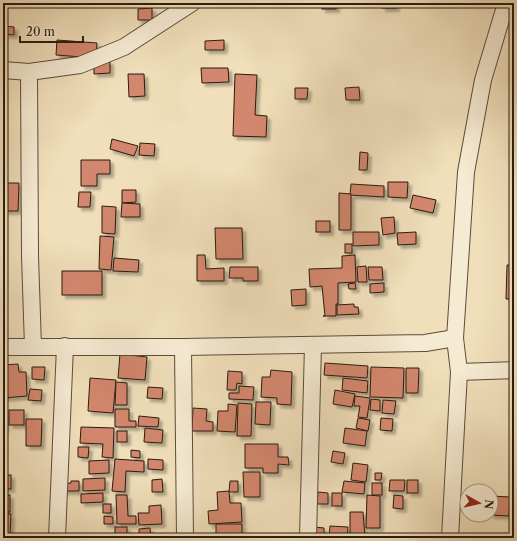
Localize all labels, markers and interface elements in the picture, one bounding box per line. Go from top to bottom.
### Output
scale bar [20,18,83,44]
text: 20 m [26,24,55,39]
north arrow [459,483,499,523]
text: N [481,499,496,511]

